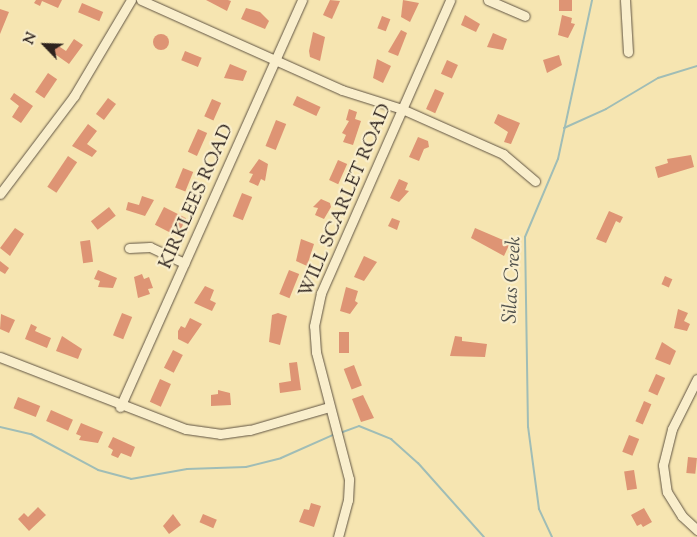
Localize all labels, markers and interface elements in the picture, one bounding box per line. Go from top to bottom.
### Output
north arrow [20,20,70,70]
text: N [20,30,43,48]
street label: WILL SCARLET ROAD [295,101,397,301]
street label: KIRKLEES ROAD [155,121,239,273]
water label: Silas Creek [499,236,527,324]

